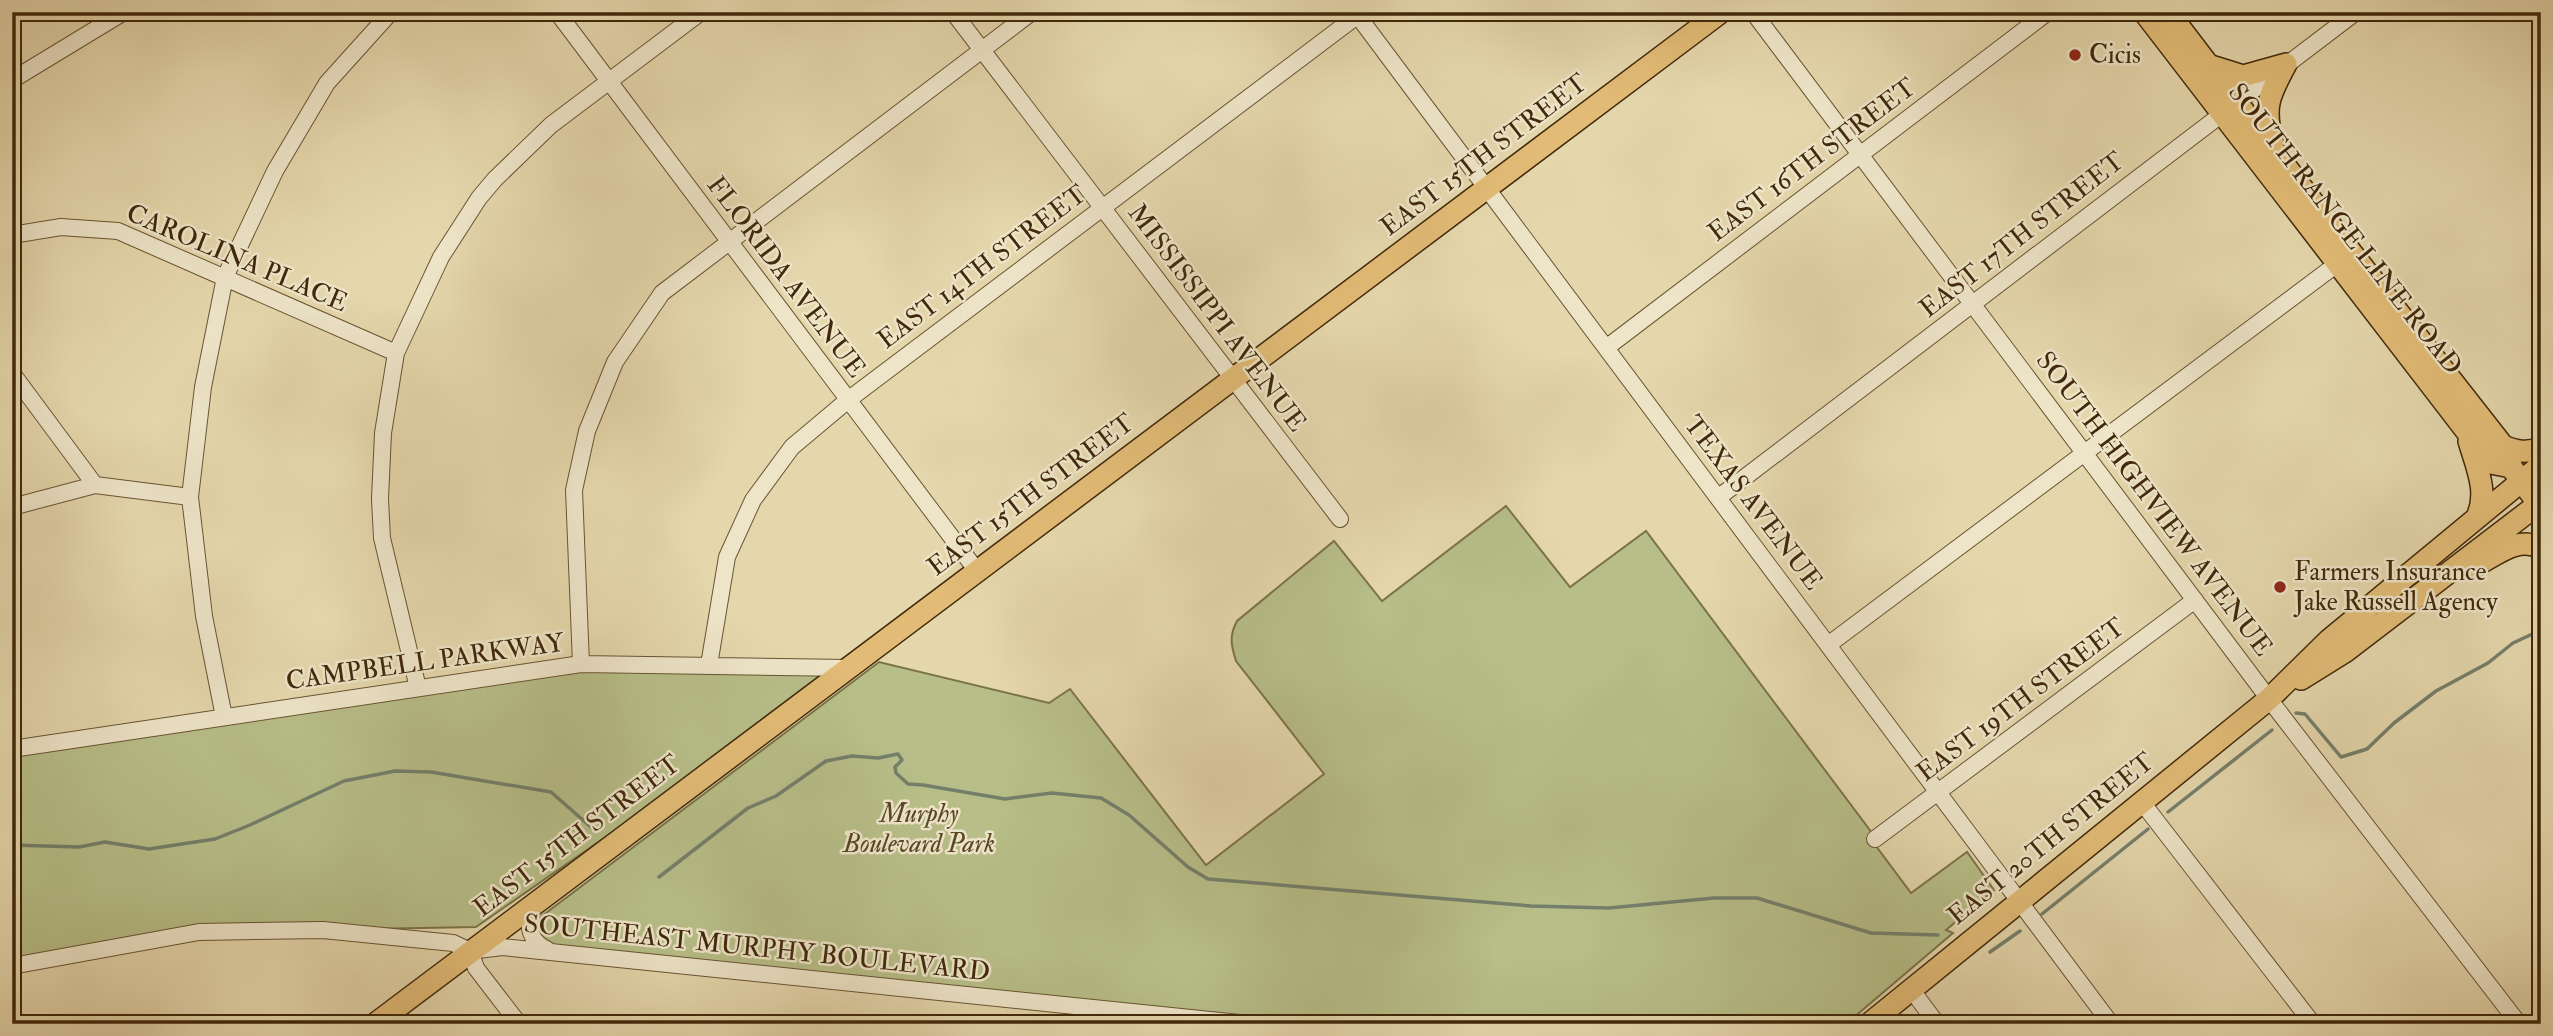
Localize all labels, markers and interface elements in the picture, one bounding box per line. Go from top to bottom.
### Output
place label: Cicis [2089,39,2141,71]
marker: Cicis [2067,47,2083,63]
street label: EAST 15TH STREET [1374,67,1594,243]
street label: EAST 16TH STREET [1702,71,1922,249]
street label: SOUTH RANGE LINE ROAD [2221,77,2469,381]
street label: EAST 17TH STREET [1913,145,2131,325]
street label: FLORIDA AVENUE [700,170,872,384]
street label: EAST 14TH STREET [871,178,1093,356]
street label: CAROLINA PLACE [122,197,352,319]
street label: MISSISSIPPI AVENUE [1121,198,1313,438]
street label: SOUTH HIGHVIEW AVENUE [2029,345,2279,663]
street label: EAST 15TH STREET [921,407,1141,583]
street label: TEXAS AVENUE [1677,409,1829,597]
place label: Farmers Insurance Jake Russell Agency [2293,556,2498,618]
marker: Farmers Insurance Jake Russell Agency [2272,579,2288,595]
street label: EAST 19TH STREET [1911,611,2131,789]
street label: CAMPBELL PARKWAY [284,626,567,697]
street label: EAST 20TH STREET [1941,746,2161,932]
street label: EAST 15TH STREET [467,748,687,924]
park label: Murphy Boulevard Park [841,798,995,860]
street label: SOUTHEAST MURPHY BOULEVARD [523,908,991,988]

